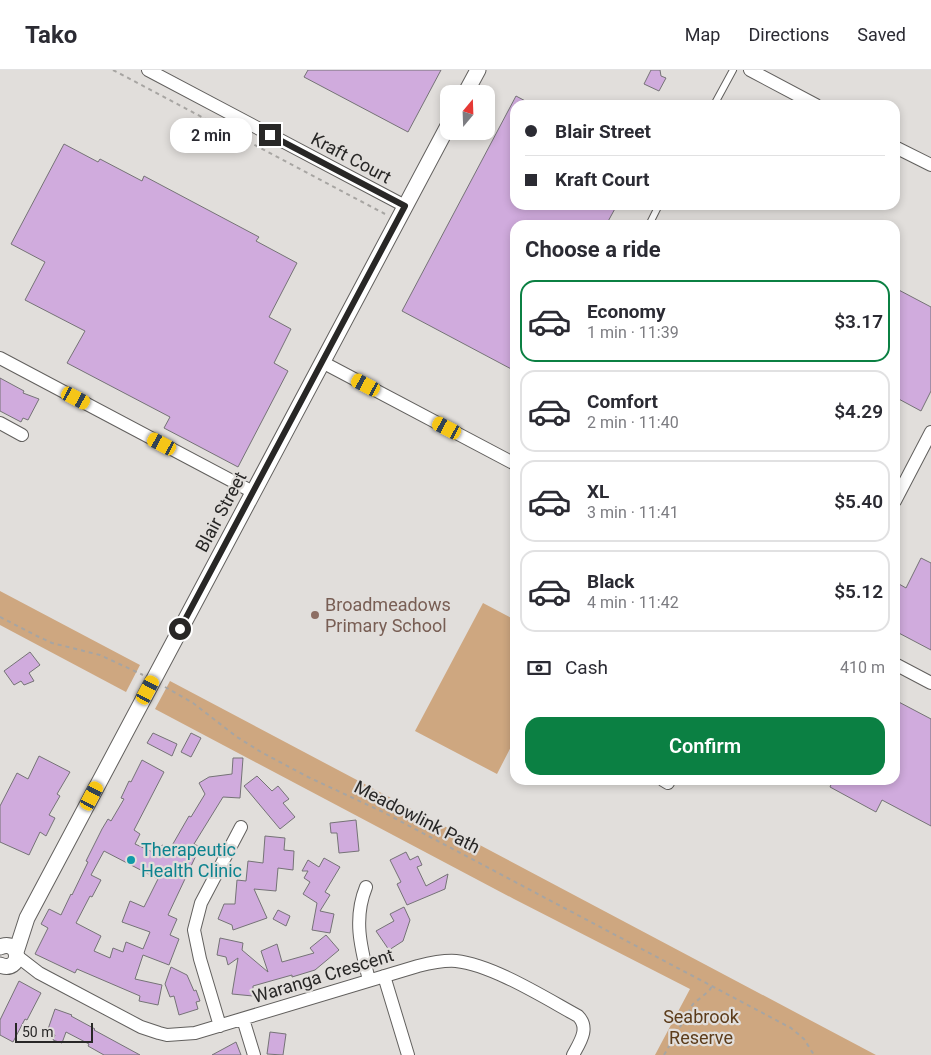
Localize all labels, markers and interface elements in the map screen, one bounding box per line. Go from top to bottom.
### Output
text: Tako [25,21,77,49]
text: Map [685,24,720,45]
text: Directions [748,24,829,45]
text: Saved [857,24,906,45]
north arrow [440,85,495,140]
map controls [440,85,495,140]
callout: 2 min [170,118,252,152]
text: Blair Street [555,120,651,143]
route end [259,124,281,146]
text: 2 min [191,126,231,145]
street label: Kraft Court [308,128,395,187]
text: Kraft Court [555,168,650,191]
text: Choose a ride [525,237,661,262]
icon: car [527,299,572,344]
text: Economy [587,300,666,323]
text: $3.17 [834,310,883,333]
text: 1 min · 11:39 [587,323,679,342]
car [349,371,382,399]
car [59,384,92,412]
icon: car [527,389,572,434]
text: Comfort [587,390,658,413]
text: $4.29 [834,400,883,423]
text: 2 min · 11:40 [587,413,679,432]
car [430,414,463,442]
car [145,430,178,458]
street label: Blair Street [191,468,250,555]
icon: car [527,479,572,524]
text: XL [587,480,609,503]
text: $5.40 [834,490,883,513]
text: 3 min · 11:41 [587,503,679,522]
icon: car [527,569,572,614]
text: Black [587,570,634,593]
text: $5.12 [834,580,883,603]
text: 4 min · 11:42 [587,593,679,612]
place label: Broadmeadows Primary School [325,594,451,636]
marker: Broadmeadows Primary School [309,609,321,621]
route start [169,618,191,640]
icon: cash [525,654,553,682]
text: Cash [565,656,608,679]
text: 410 m [840,658,885,677]
car [134,673,161,707]
button: Confirm [525,717,885,775]
street label: Meadowlink Path [351,776,484,857]
car [78,779,105,813]
place label: Therapeutic Health Clinic [141,839,242,881]
marker: Therapeutic Health Clinic [125,854,137,866]
street label: Waranga Crescent [250,944,396,1007]
park label: Seabrook Reserve [663,1006,740,1048]
scale bar [15,1020,92,1043]
text: 50 m [22,1024,54,1040]

